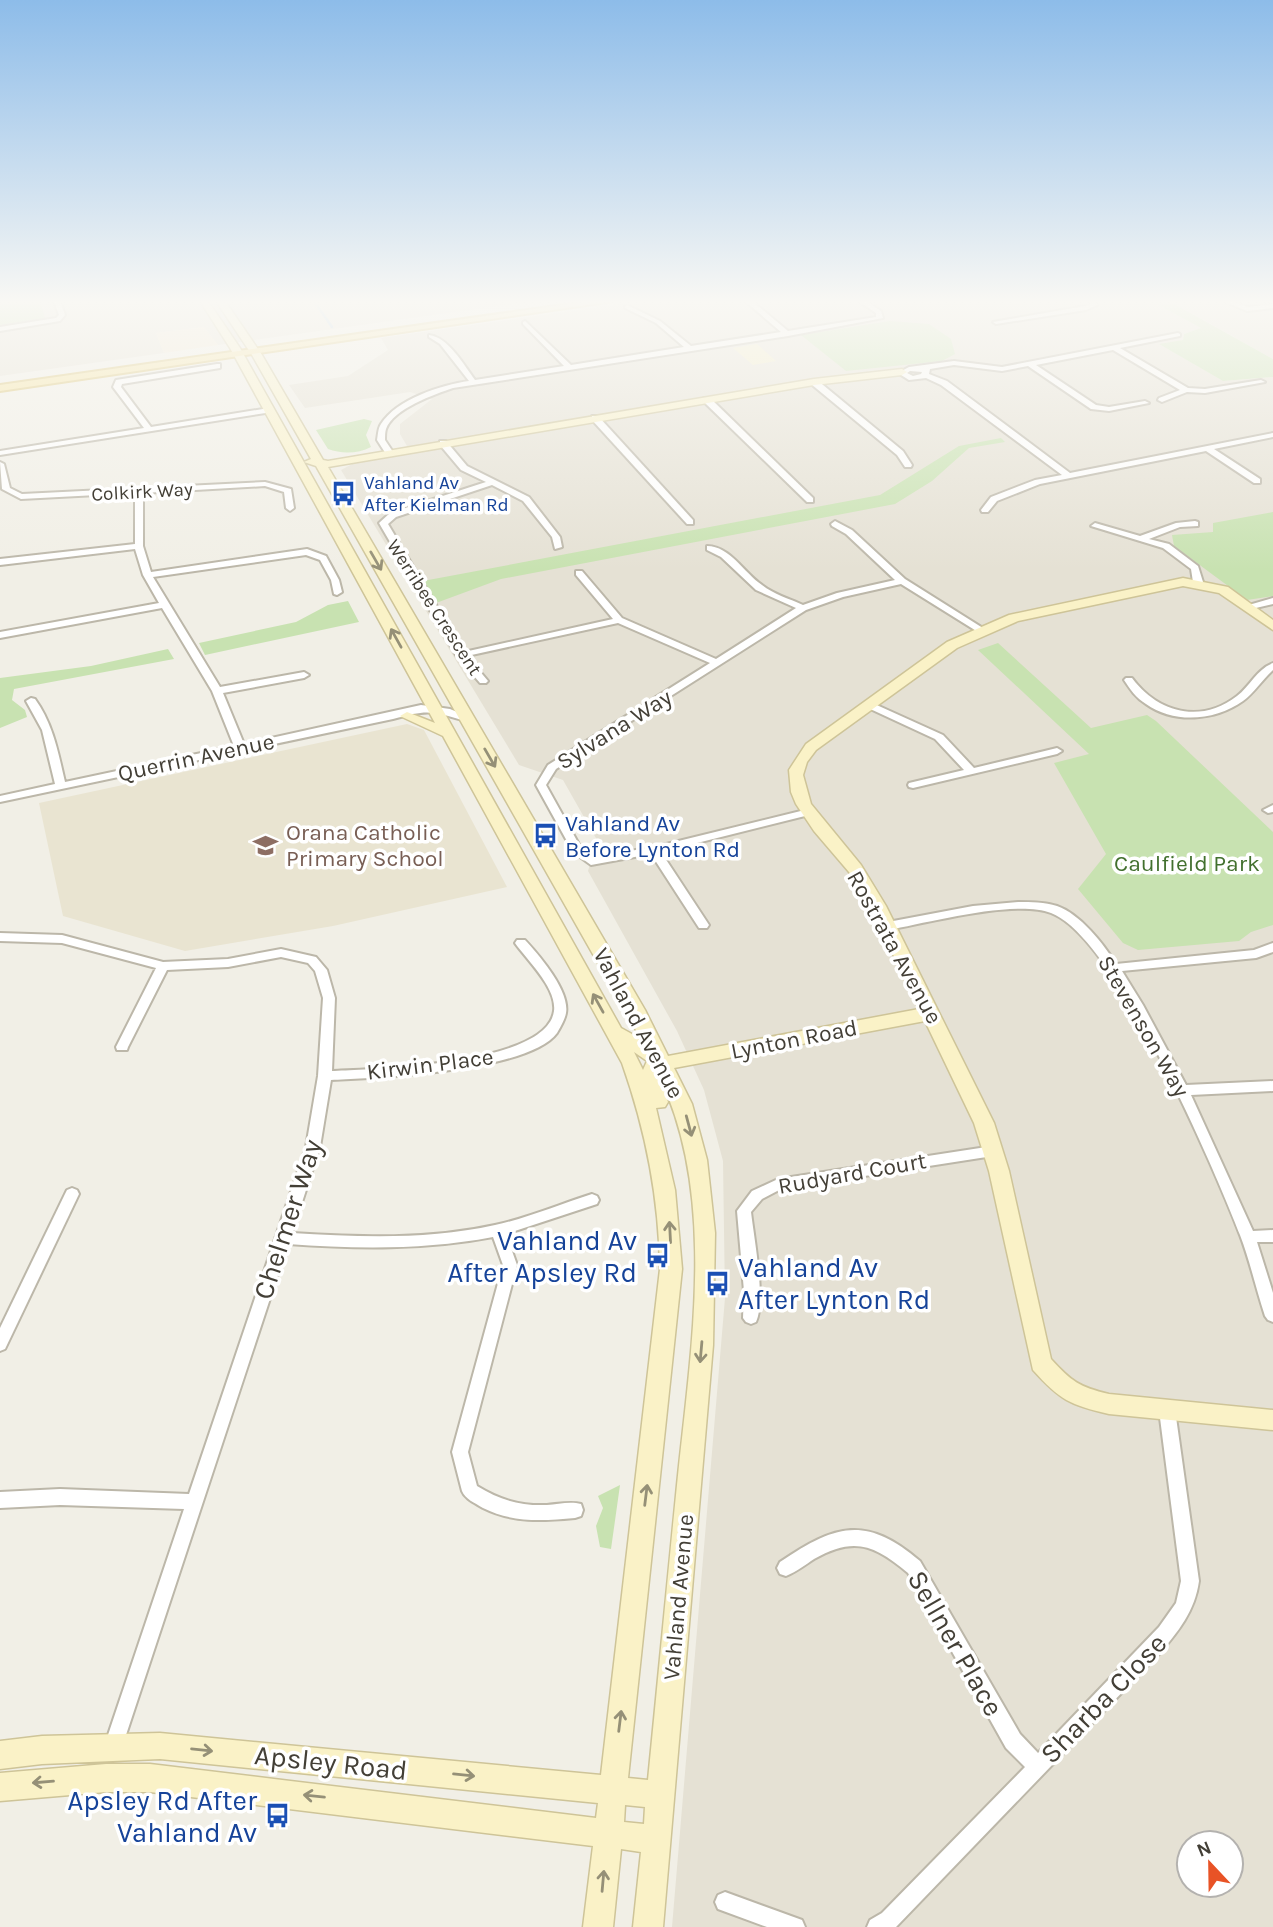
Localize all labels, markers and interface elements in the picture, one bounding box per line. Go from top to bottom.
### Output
place label: Vahland Av After Kielman Rd [364,472,509,516]
street label: Colkirk Way [91,478,193,506]
bus stop icon: Vahland Av After Kielman Rd [330,479,358,507]
street label: Werribee Crescent [382,536,486,679]
one-way arrow [369,550,383,570]
one-way arrow [389,628,403,648]
street label: Sylvana Way [552,683,677,775]
street label: Querrin Avenue [115,728,277,787]
one-way arrow [484,747,497,768]
place label: Vahland Av Before Lynton Rd [565,810,740,863]
place label: Orana Catholic Primary School [286,819,444,872]
bus stop icon: Vahland Av Before Lynton Rd [531,822,559,850]
school or university icon: Orana Catholic Primary School [252,831,280,859]
park label: Caulfield Park [1114,850,1260,877]
street label: Rostrata Avenue [841,866,948,1028]
street label: Vahland Avenue [588,943,690,1103]
street label: Stevenson Way [1092,951,1195,1102]
one-way arrow [591,993,604,1014]
street label: Lynton Road [729,1014,860,1065]
street label: Kirwin Place [365,1043,495,1086]
one-way arrow [683,1115,696,1137]
street label: Chelmer Way [246,1135,329,1303]
street label: Rudyard Court [776,1147,929,1200]
one-way arrow [664,1220,677,1243]
place label: Vahland Av After Apsley Rd [447,1224,637,1289]
bus stop icon: Vahland Av After Apsley Rd [643,1242,671,1270]
place label: Vahland Av After Lynton Rd [738,1251,930,1316]
bus stop icon: Vahland Av After Lynton Rd [704,1269,732,1297]
one-way arrow [694,1340,707,1363]
one-way arrow [640,1485,653,1507]
street label: Vahland Avenue [658,1513,699,1681]
street label: Sellner Place [901,1565,1011,1722]
street label: Sharba Close [1033,1627,1173,1770]
one-way arrow [614,1711,627,1733]
street label: Apsley Road [253,1738,409,1787]
one-way arrow [191,1744,213,1757]
one-way arrow [453,1769,475,1782]
one-way arrow [33,1776,55,1789]
place label: Apsley Rd After Vahland Av [67,1784,258,1849]
one-way arrow [303,1790,326,1803]
bus stop icon: Apsley Rd After Vahland Av [263,1802,291,1830]
north arrow [1175,1829,1245,1899]
text: N [1194,1836,1214,1862]
one-way arrow [597,1870,610,1892]

